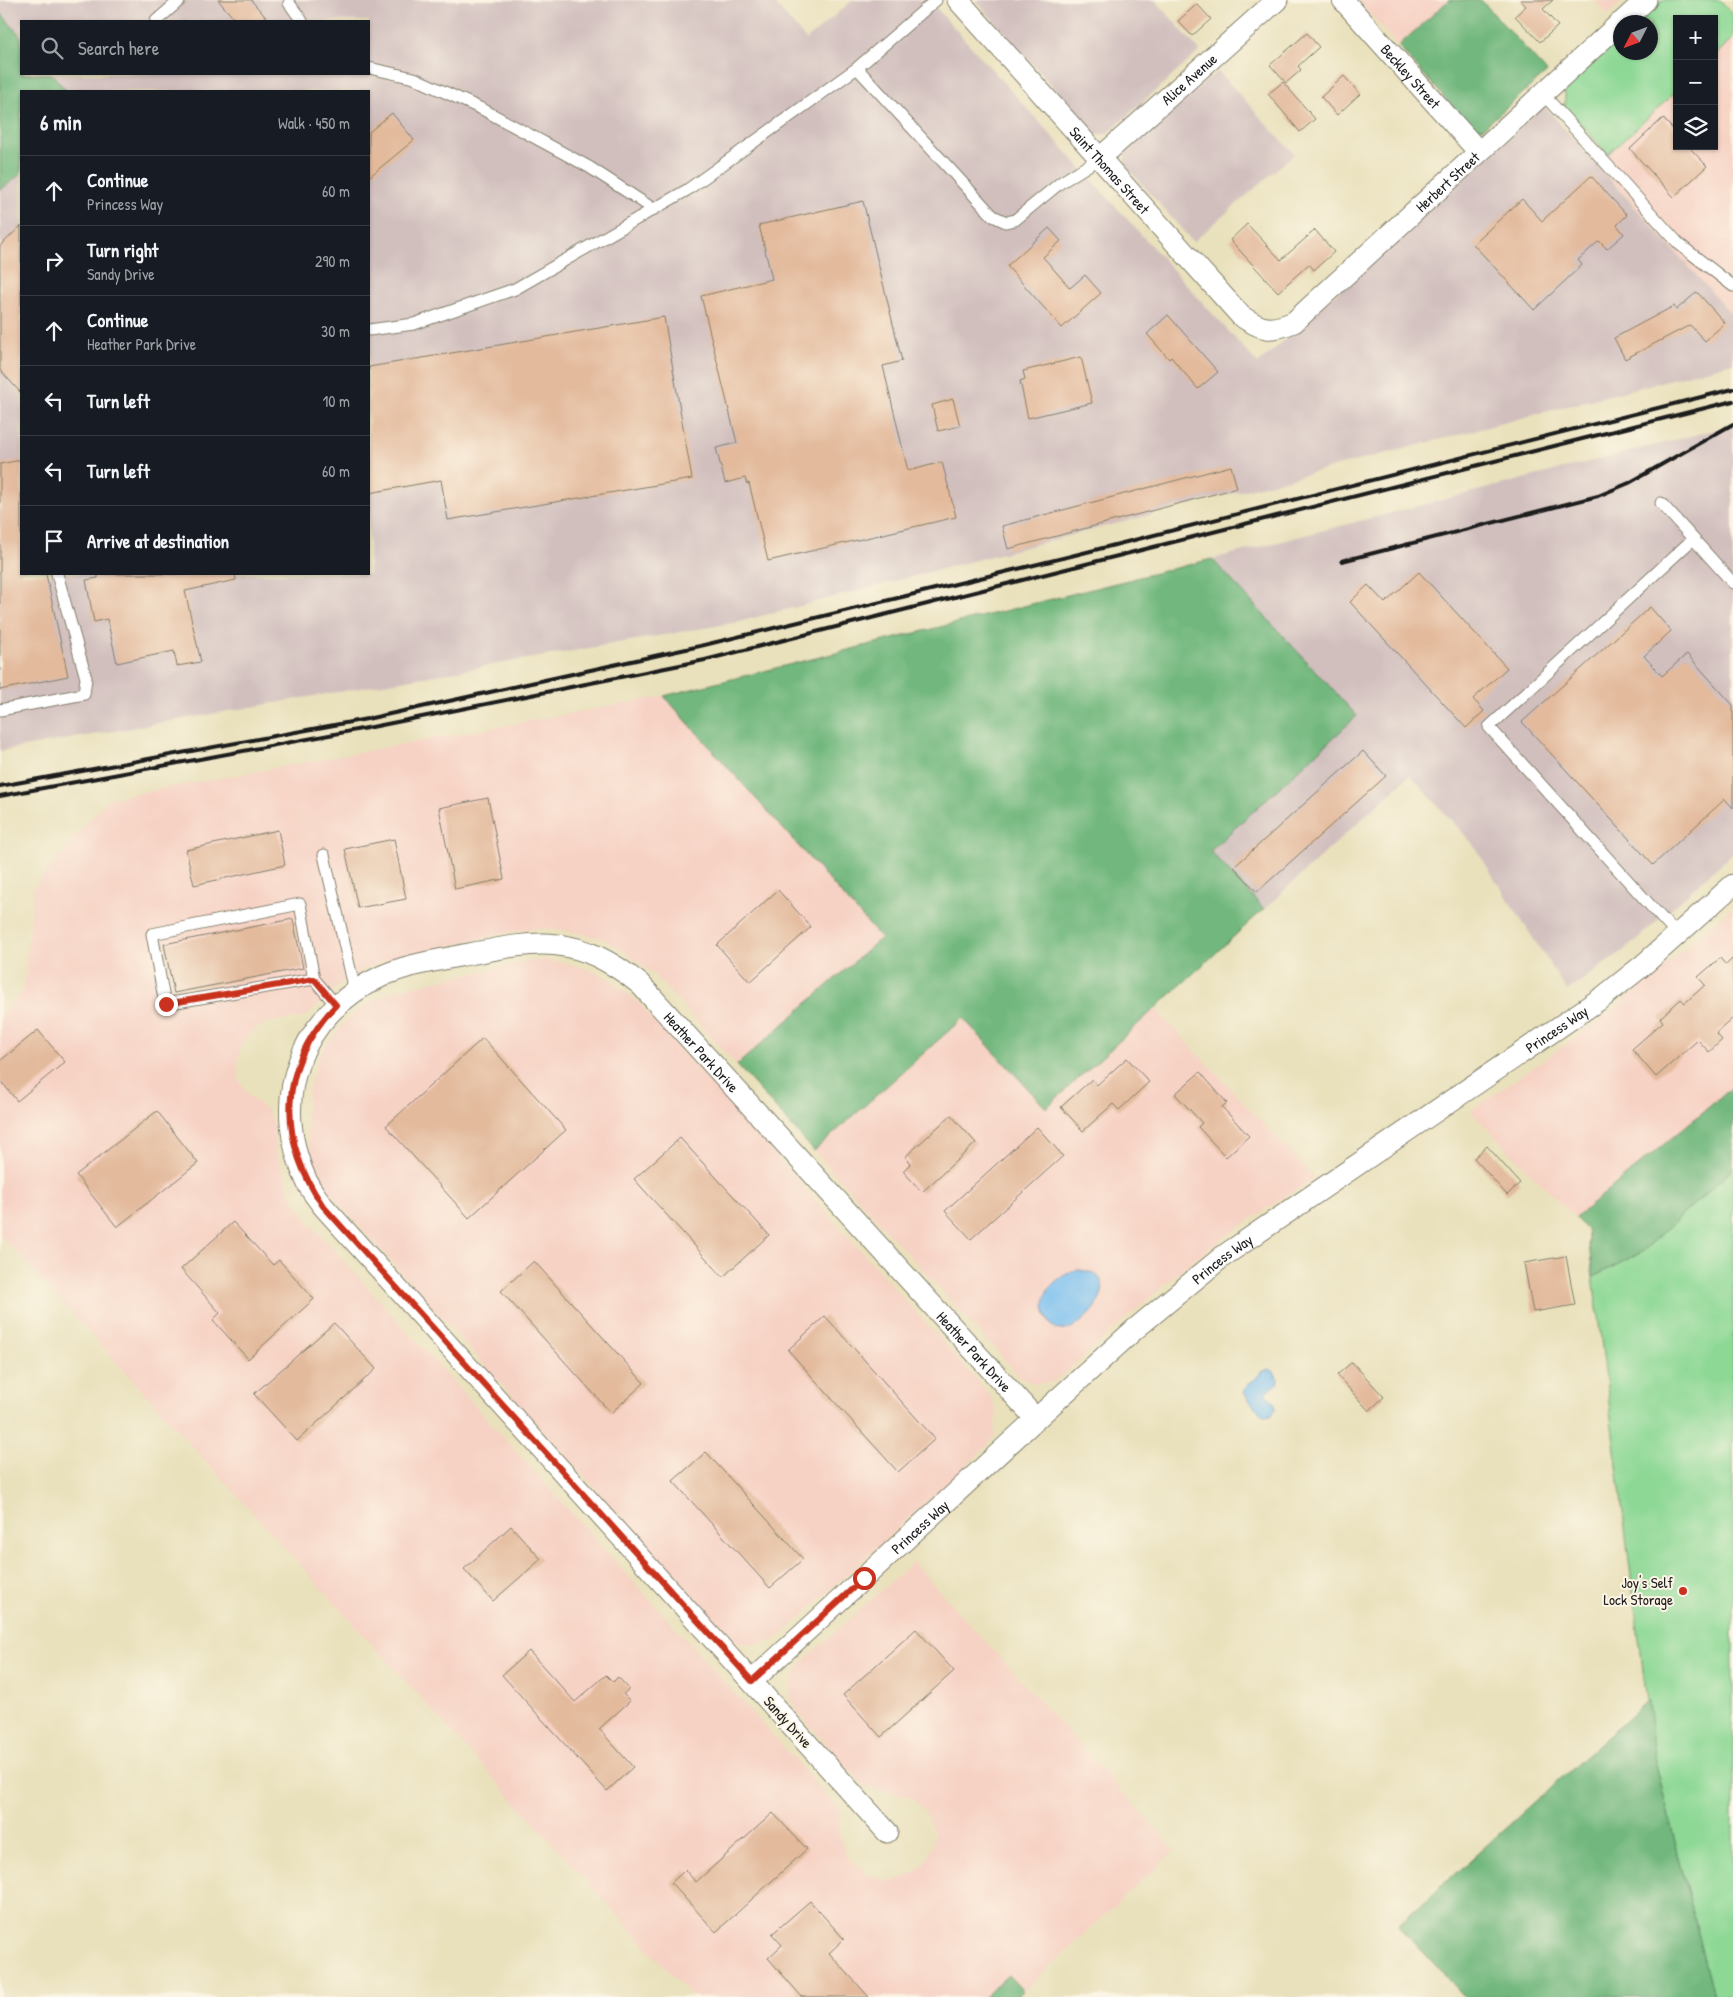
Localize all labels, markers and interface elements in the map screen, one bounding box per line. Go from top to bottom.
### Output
north arrow [1613,15,1658,60]
map controls [1673,15,1718,150]
button: + [1673,15,1718,60]
search box [20,20,370,75]
icon: search [38,34,66,62]
text: Search here [78,35,159,61]
street label: Beckley Street [1376,39,1446,114]
street label: Alice Avenue [1156,48,1221,109]
button: − [1673,60,1718,105]
button: layers [1673,105,1718,150]
text: 6 min [40,108,82,137]
text: Walk · 450 m [278,112,350,134]
street label: Saint Thomas Street [1065,121,1156,219]
street label: Herbert Street [1411,146,1485,216]
text: Continue [87,167,148,193]
icon: ahead [40,177,68,205]
text: 60 m [322,180,350,202]
text: Princess Way [87,193,163,215]
text: Turn right [87,237,158,263]
icon: right [40,247,68,275]
text: 290 m [315,250,350,272]
text: Sandy Drive [87,263,155,285]
text: Continue [87,307,148,333]
icon: ahead [40,317,68,345]
text: 30 m [321,320,350,342]
text: Heather Park Drive [87,333,196,355]
icon: left [40,387,68,415]
text: Turn left [87,388,150,414]
text: 10 m [322,390,350,412]
icon: left [40,457,68,485]
text: Turn left [87,458,150,484]
text: 60 m [322,460,350,482]
icon: arrive [40,527,68,555]
text: Arrive at destination [87,528,229,554]
route end [155,993,178,1016]
street label: Princess Way [1521,1000,1592,1058]
street label: Heather Park Drive [659,1007,744,1097]
street label: Princess Way [1187,1229,1257,1289]
street label: Heather Park Drive [932,1306,1017,1396]
street label: Princess Way [886,1494,953,1558]
route start [853,1567,876,1590]
place label: Joy's Self Lock Storage [1603,1572,1674,1610]
marker: Joy's Self Lock Storage [1677,1585,1689,1597]
street label: Sandy Drive [759,1691,817,1753]

